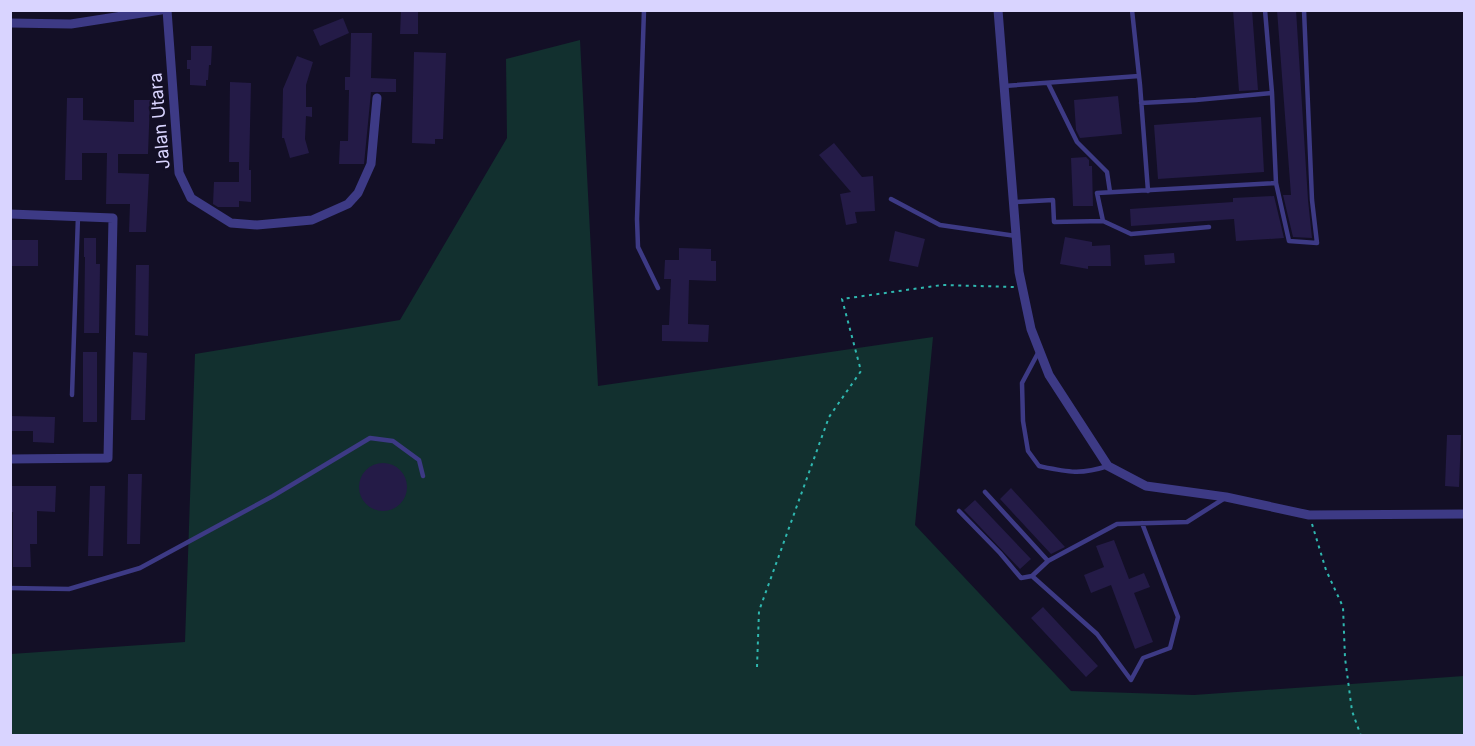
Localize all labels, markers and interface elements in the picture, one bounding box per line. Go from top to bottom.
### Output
street label: Jalan Utara [144,72,174,170]

